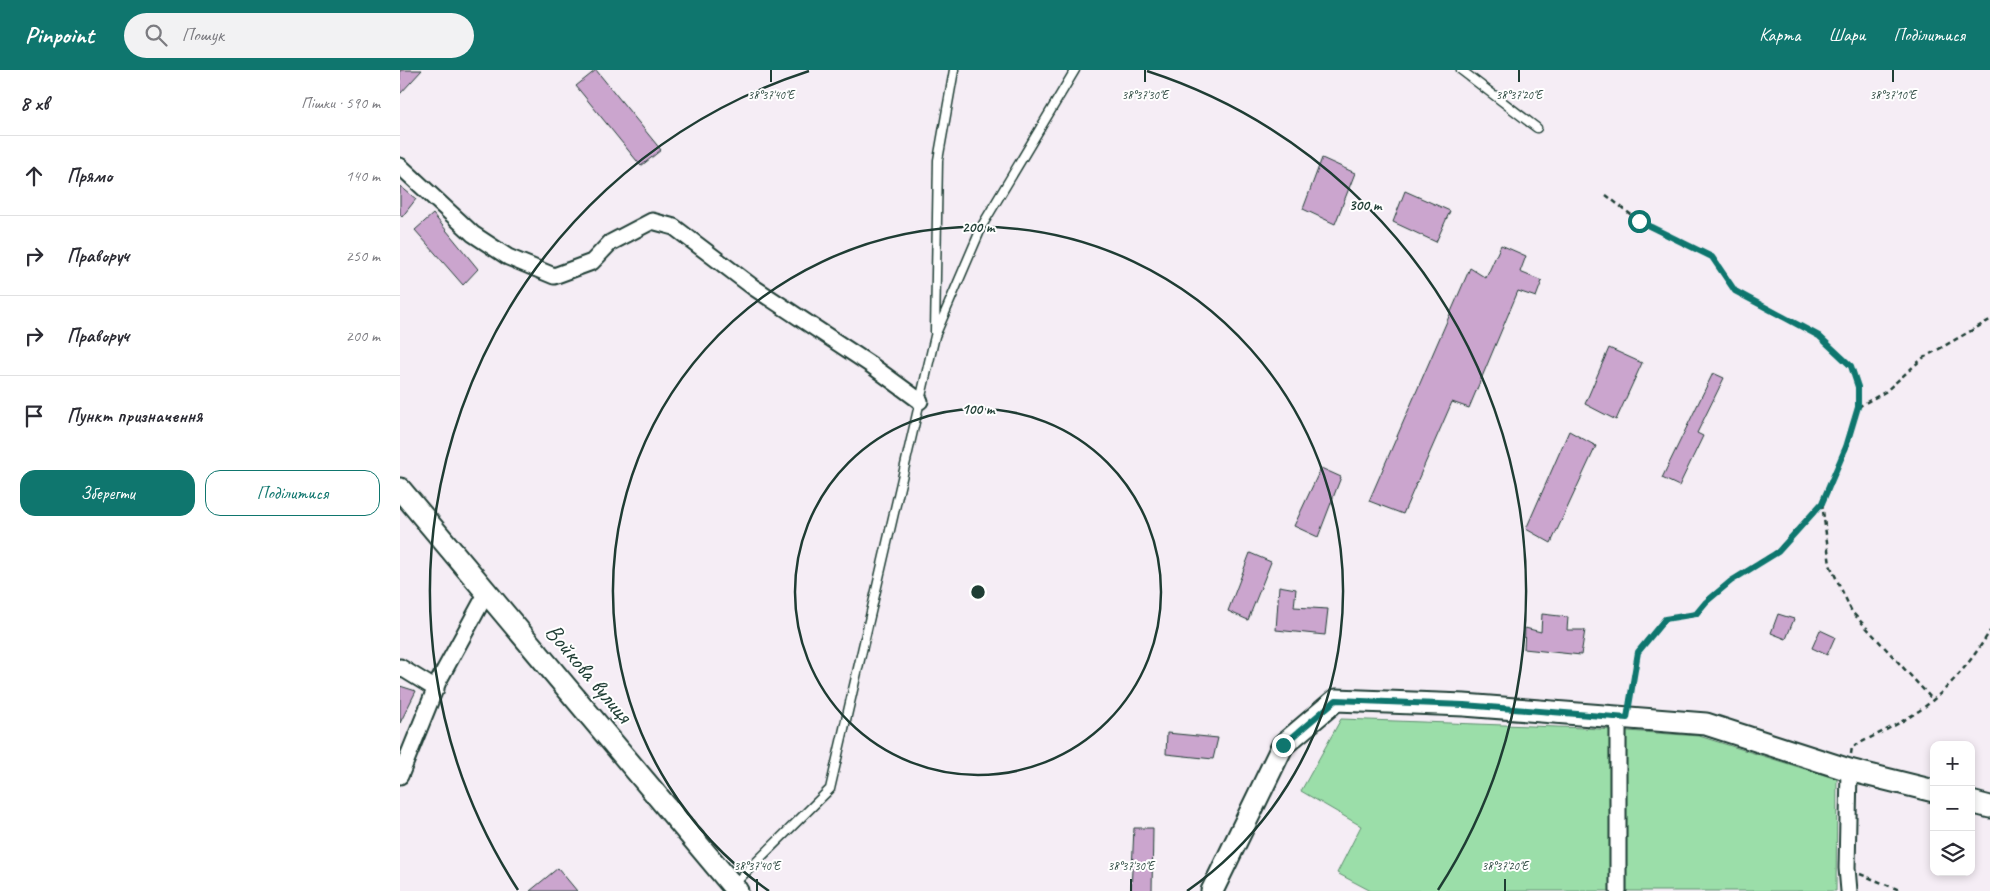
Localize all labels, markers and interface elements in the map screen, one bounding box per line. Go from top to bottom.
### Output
search box [124,13,474,58]
text: Pinpoint [25,20,94,50]
icon: search [142,21,170,49]
text: Пошук [182,23,224,47]
text: Карта [1759,24,1800,46]
text: Шари [1828,24,1865,46]
text: Поділитися [1893,24,1965,46]
text: 38°37'40"E [748,87,796,103]
text: 38°37'30"E [1122,87,1170,103]
text: 38°37'20"E [1496,87,1544,103]
text: 38°37'10"E [1870,87,1918,103]
text: 8 хв [20,90,49,116]
text: Пішки · 590 m [301,93,380,113]
icon: ahead [20,162,48,190]
text: Прямо [67,164,112,188]
text: 140 m [346,166,380,186]
text: 300 m [1349,196,1383,215]
route start [1628,210,1651,233]
text: 200 m [962,218,996,237]
icon: right [20,242,48,270]
text: Праворуч [67,244,129,268]
text: 250 m [346,246,380,266]
icon: right [20,322,48,350]
text: Праворуч [67,324,129,348]
text: 200 m [346,326,380,346]
text: 100 m [962,400,996,419]
icon: arrive [20,402,48,430]
text: Пункт призначення [67,404,202,428]
button: Зберегти [20,470,195,516]
button: Поділитися [205,470,380,516]
centre of rings [969,583,987,601]
street label: Войкова вулиця [539,617,640,730]
route end [1272,734,1295,757]
map controls [1930,741,1975,876]
button: + [1930,741,1975,786]
button: − [1930,786,1975,831]
button: layers [1930,831,1975,876]
text: 38°37'40"E [734,858,782,874]
text: 38°37'30"E [1108,858,1156,874]
text: 38°37'20"E [1482,858,1530,874]

